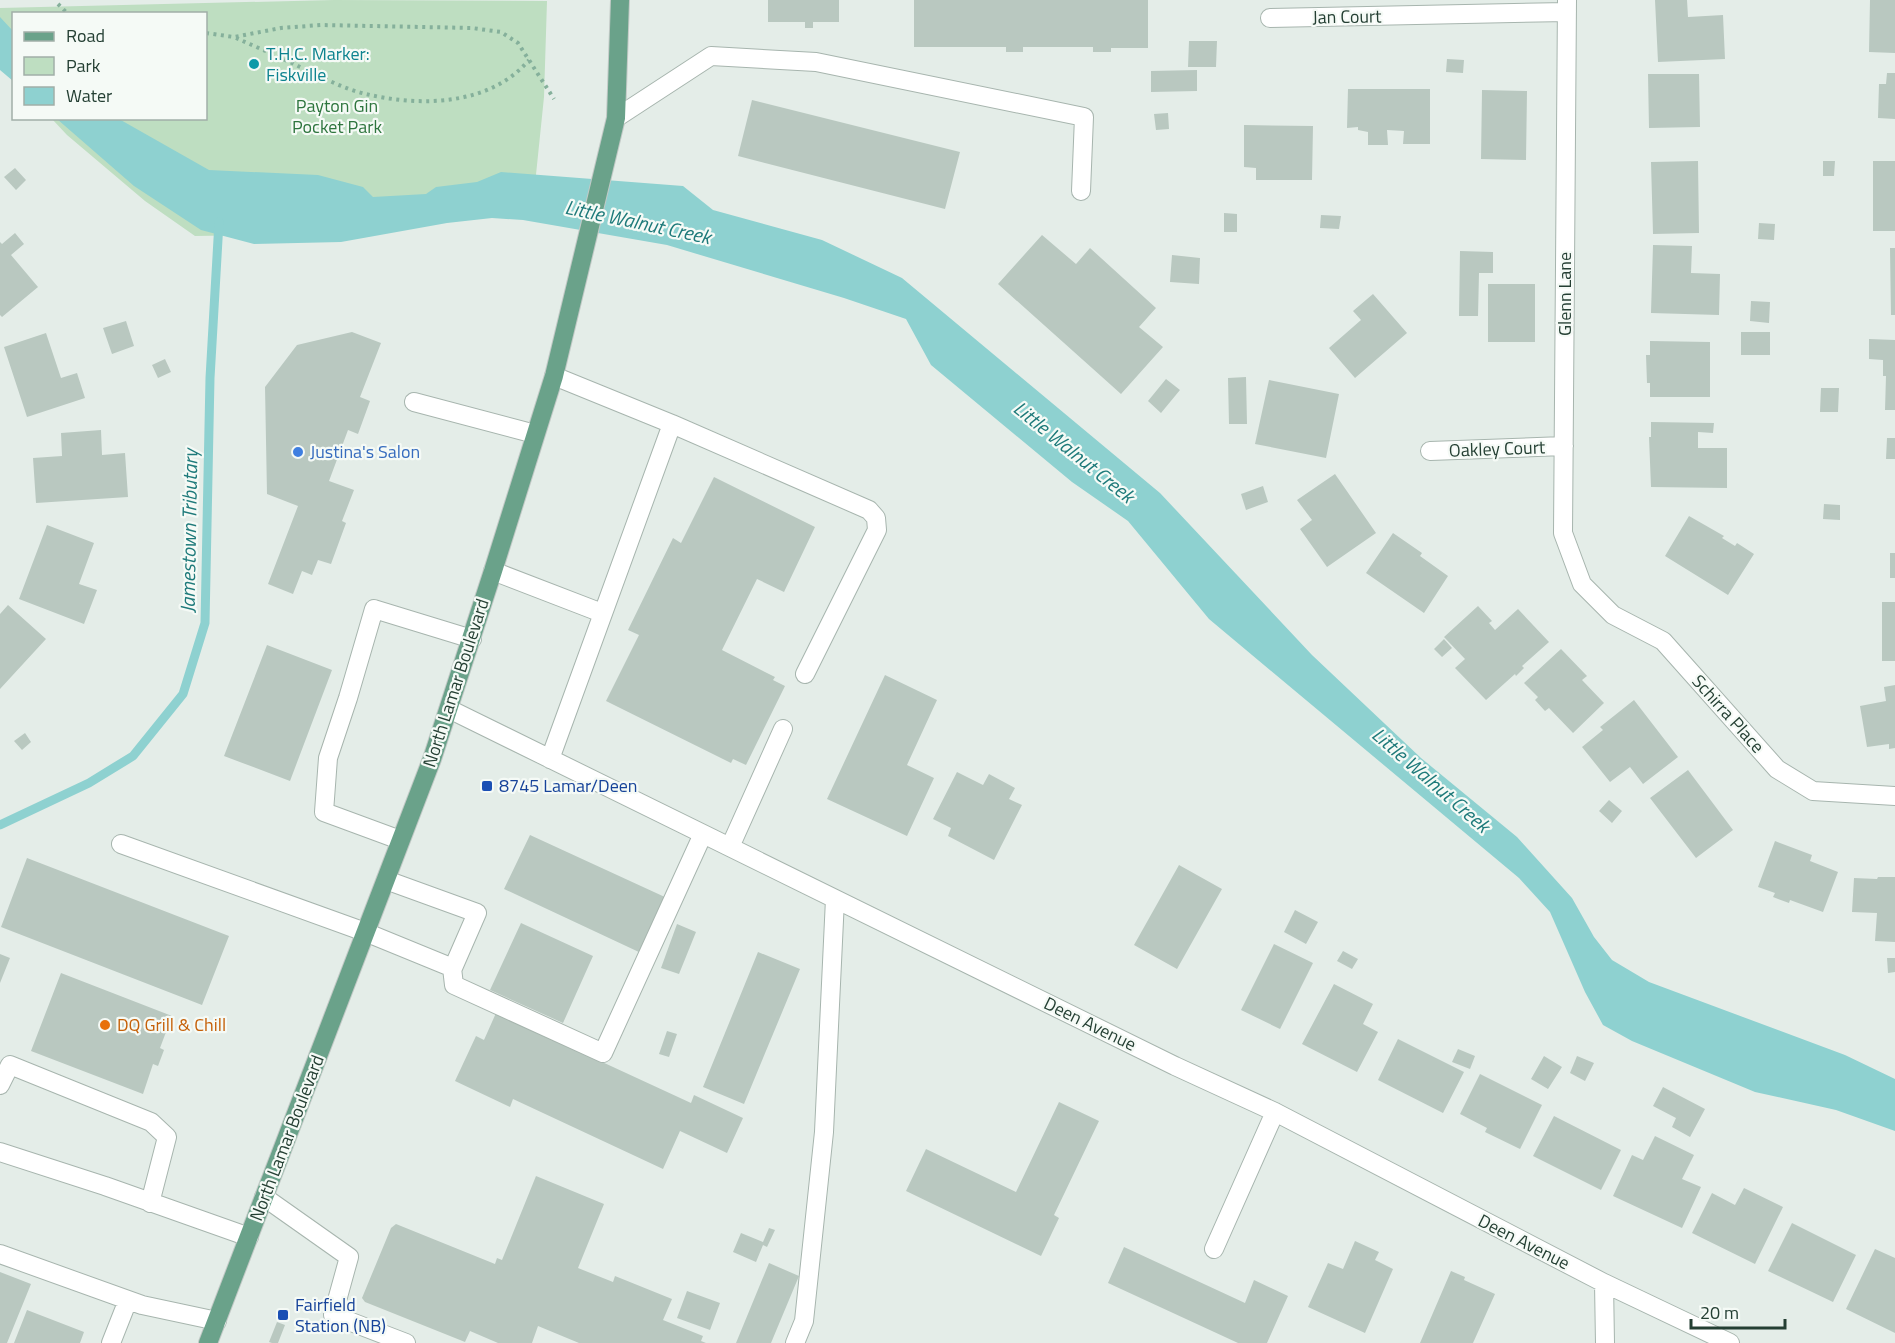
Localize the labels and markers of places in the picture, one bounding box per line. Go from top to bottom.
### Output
place label: T.H.C. Marker: Fiskville [266,40,370,88]
marker: T.H.C. Marker: Fiskville [247,57,261,71]
place label: Justina's Salon [310,438,420,465]
marker: Justina's Salon [291,445,305,459]
place label: 8745 Lamar/Deen [499,772,637,799]
marker: 8745 Lamar/Deen [480,779,494,793]
place label: DQ Grill & Chill [117,1011,226,1038]
marker: DQ Grill & Chill [98,1018,112,1032]
place label: Fairfield Station (NB) [295,1291,386,1339]
marker: Fairfield Station (NB) [276,1308,290,1322]

